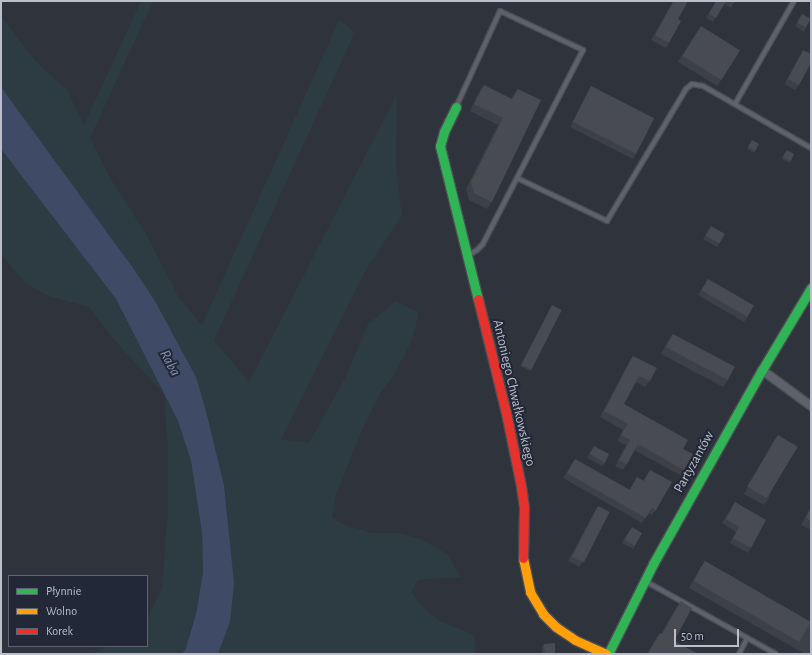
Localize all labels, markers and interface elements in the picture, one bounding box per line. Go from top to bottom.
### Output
street label: Antoniego Chwałkowskiego [489,318,539,468]
water label: Raba [156,347,184,379]
street label: Partyzantów [670,428,718,496]
legend [8,575,148,647]
text: Płynnie [46,585,81,597]
text: Wolno [46,605,77,617]
scale bar [676,621,741,647]
text: Korek [46,625,73,637]
text: 50 m [681,630,704,642]

